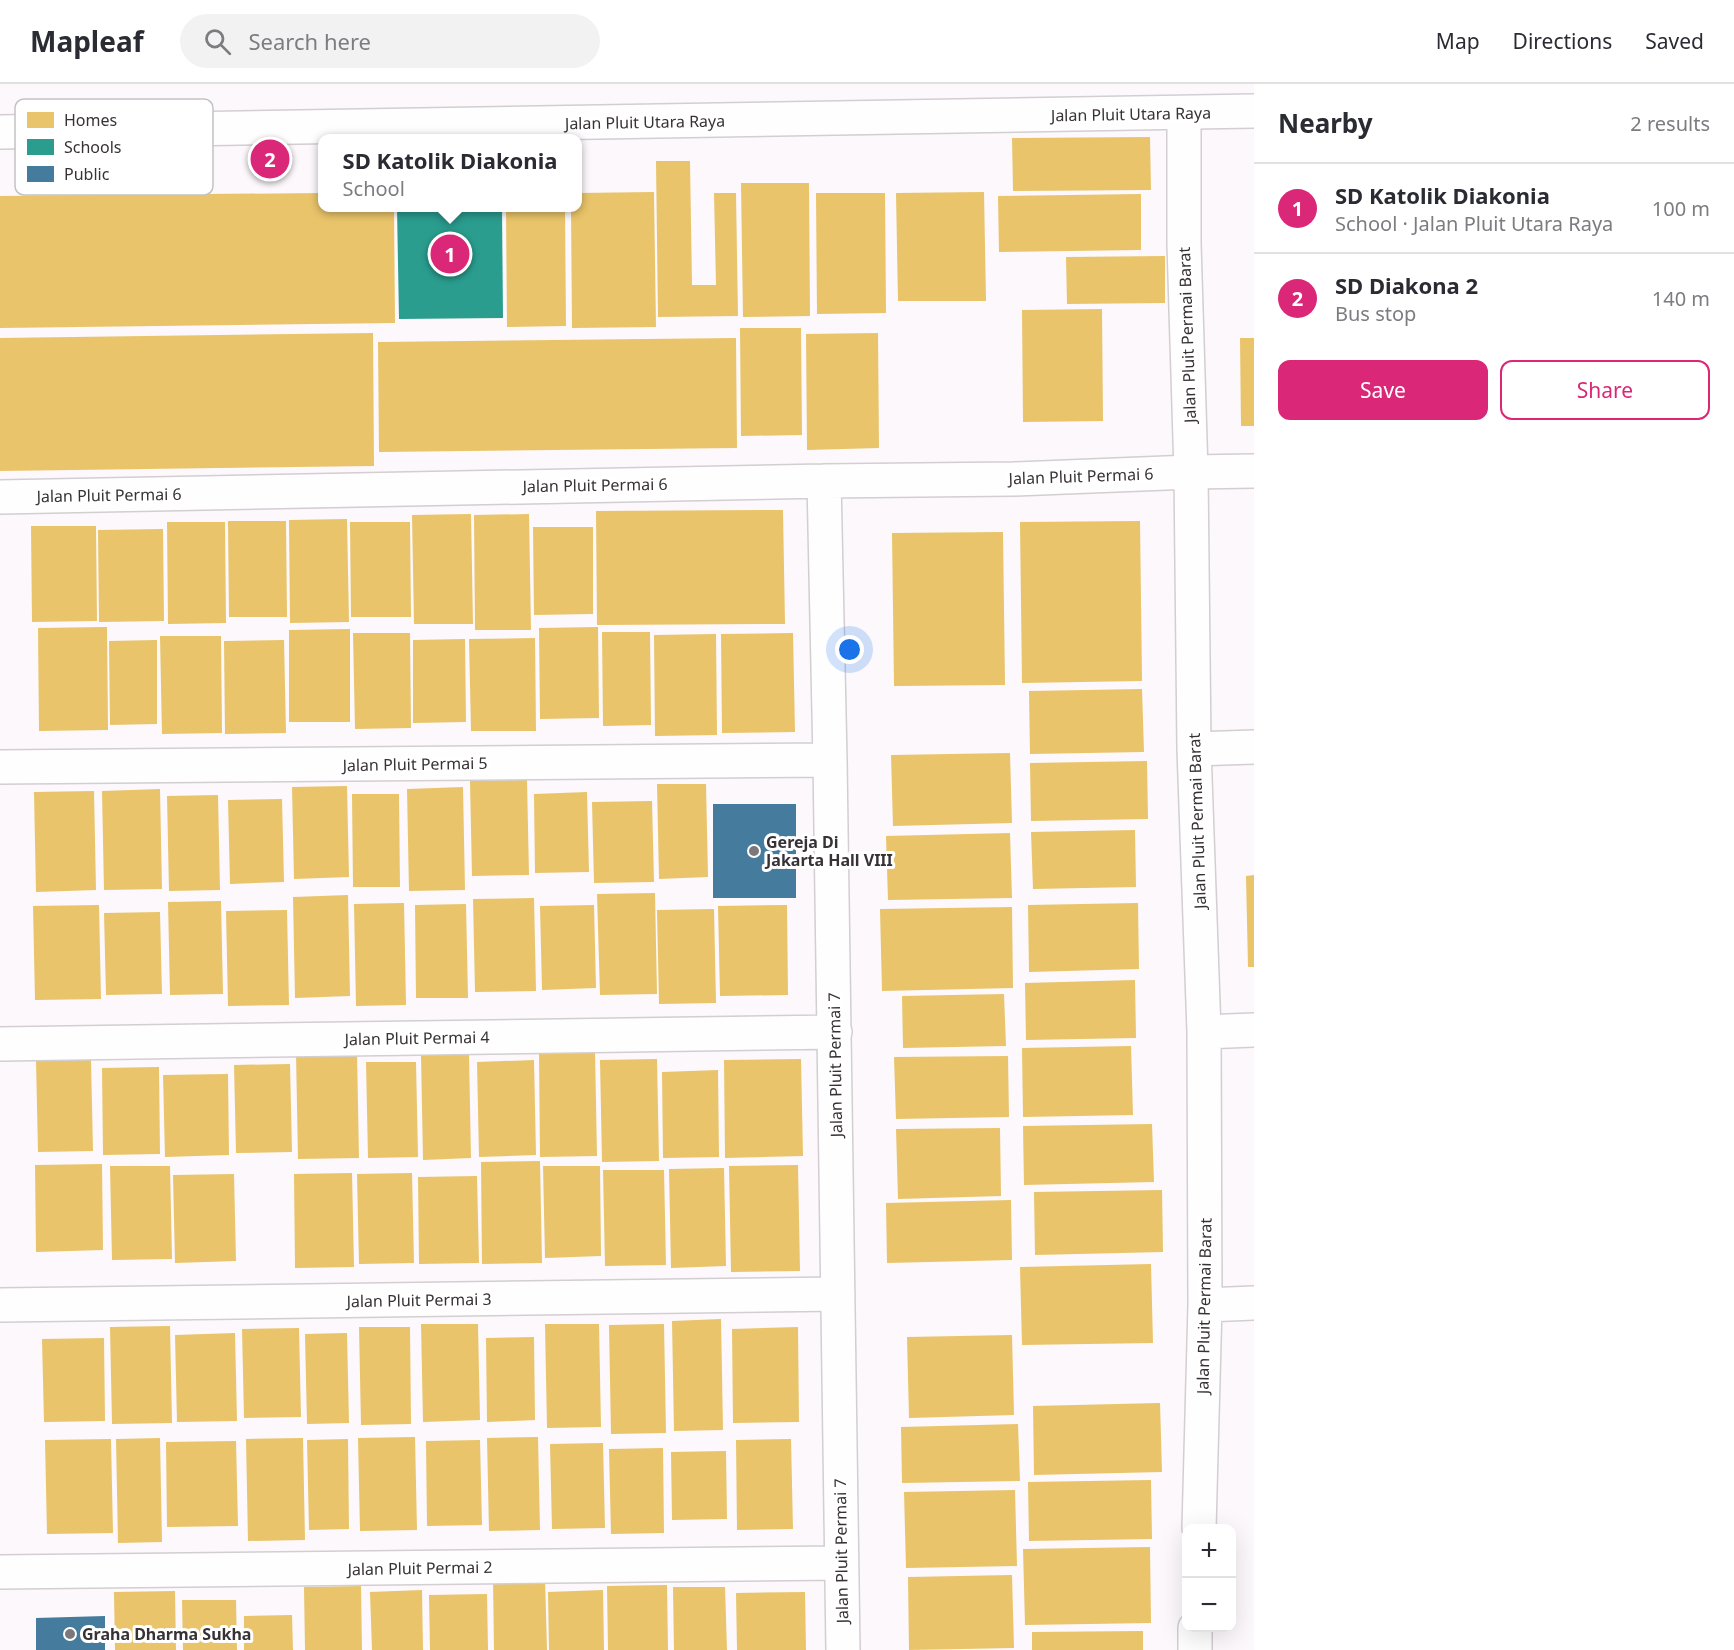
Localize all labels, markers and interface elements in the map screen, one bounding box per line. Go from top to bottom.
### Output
search box [180,14,600,68]
text: Mapleaf [30,22,144,60]
icon: search [201,25,234,58]
text: Search here [249,26,371,56]
text: Map [1436,27,1480,55]
text: Directions [1513,27,1612,55]
text: Saved [1645,27,1704,55]
legend [15,99,213,195]
street label: Jalan Pluit Utara Raya [1049,102,1211,126]
text: Nearby [1278,105,1373,141]
text: Homes [64,109,117,131]
street label: Jalan Pluit Utara Raya [563,110,725,134]
text: 2 results [1630,110,1710,137]
popup [318,134,582,212]
text: Schools [64,136,122,158]
pin: 2 [250,136,290,182]
text: SD Katolik Diakonia [343,145,557,175]
text: Public [64,163,110,185]
text: School [343,175,405,202]
text: SD Katolik Diakonia [1335,180,1550,210]
text: 1 [1292,195,1303,222]
text: 100 m [1652,195,1710,222]
text: School · Jalan Pluit Utara Raya [1335,210,1613,237]
pin: 1 [430,232,470,276]
street label: Jalan Pluit Permai Barat [1173,246,1201,425]
text: SD Diakona 2 [1335,270,1478,300]
text: 2 [1292,285,1303,312]
text: 140 m [1652,285,1710,312]
text: Bus stop [1335,300,1416,327]
button: Save [1278,360,1488,420]
button: Share [1500,360,1710,420]
street label: Jalan Pluit Permai 6 [1006,462,1154,490]
street label: Jalan Pluit Permai 6 [520,473,668,497]
street label: Jalan Pluit Permai 6 [34,483,182,507]
your location [835,635,864,664]
street label: Jalan Pluit Permai Barat [1183,732,1211,911]
street label: Jalan Pluit Permai 5 [340,752,488,776]
place label: Gereja Di Jakarta Hall VIII [764,831,893,871]
marker: Gereja Di Jakarta Hall VIII [747,844,761,858]
street label: Jalan Pluit Permai 7 [823,992,847,1140]
street label: Jalan Pluit Permai 4 [342,1026,490,1050]
street label: Jalan Pluit Permai Barat [1191,1217,1217,1396]
street label: Jalan Pluit Permai 3 [344,1288,492,1312]
street label: Jalan Pluit Permai 7 [829,1478,853,1626]
map controls [1182,1524,1236,1632]
button: + [1182,1524,1236,1578]
street label: Jalan Pluit Permai 2 [345,1556,493,1580]
button: − [1182,1578,1236,1632]
place label: Graha Dharma Sukha [82,1623,251,1645]
marker: Graha Dharma Sukha [63,1627,77,1641]

